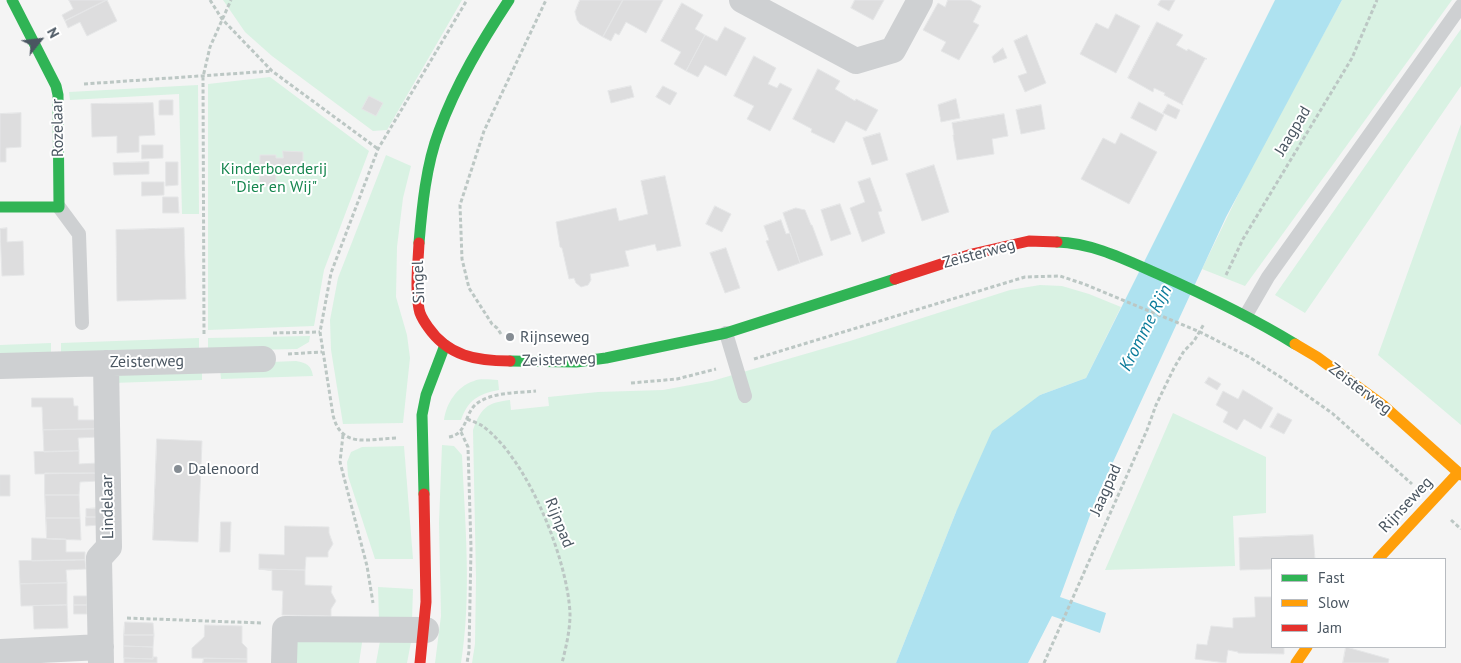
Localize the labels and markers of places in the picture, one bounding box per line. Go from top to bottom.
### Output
place label: Rijnseweg [520,327,590,347]
marker: Rijnseweg [504,331,516,343]
place label: Dalenoord [188,459,259,479]
marker: Dalenoord [172,463,184,475]

